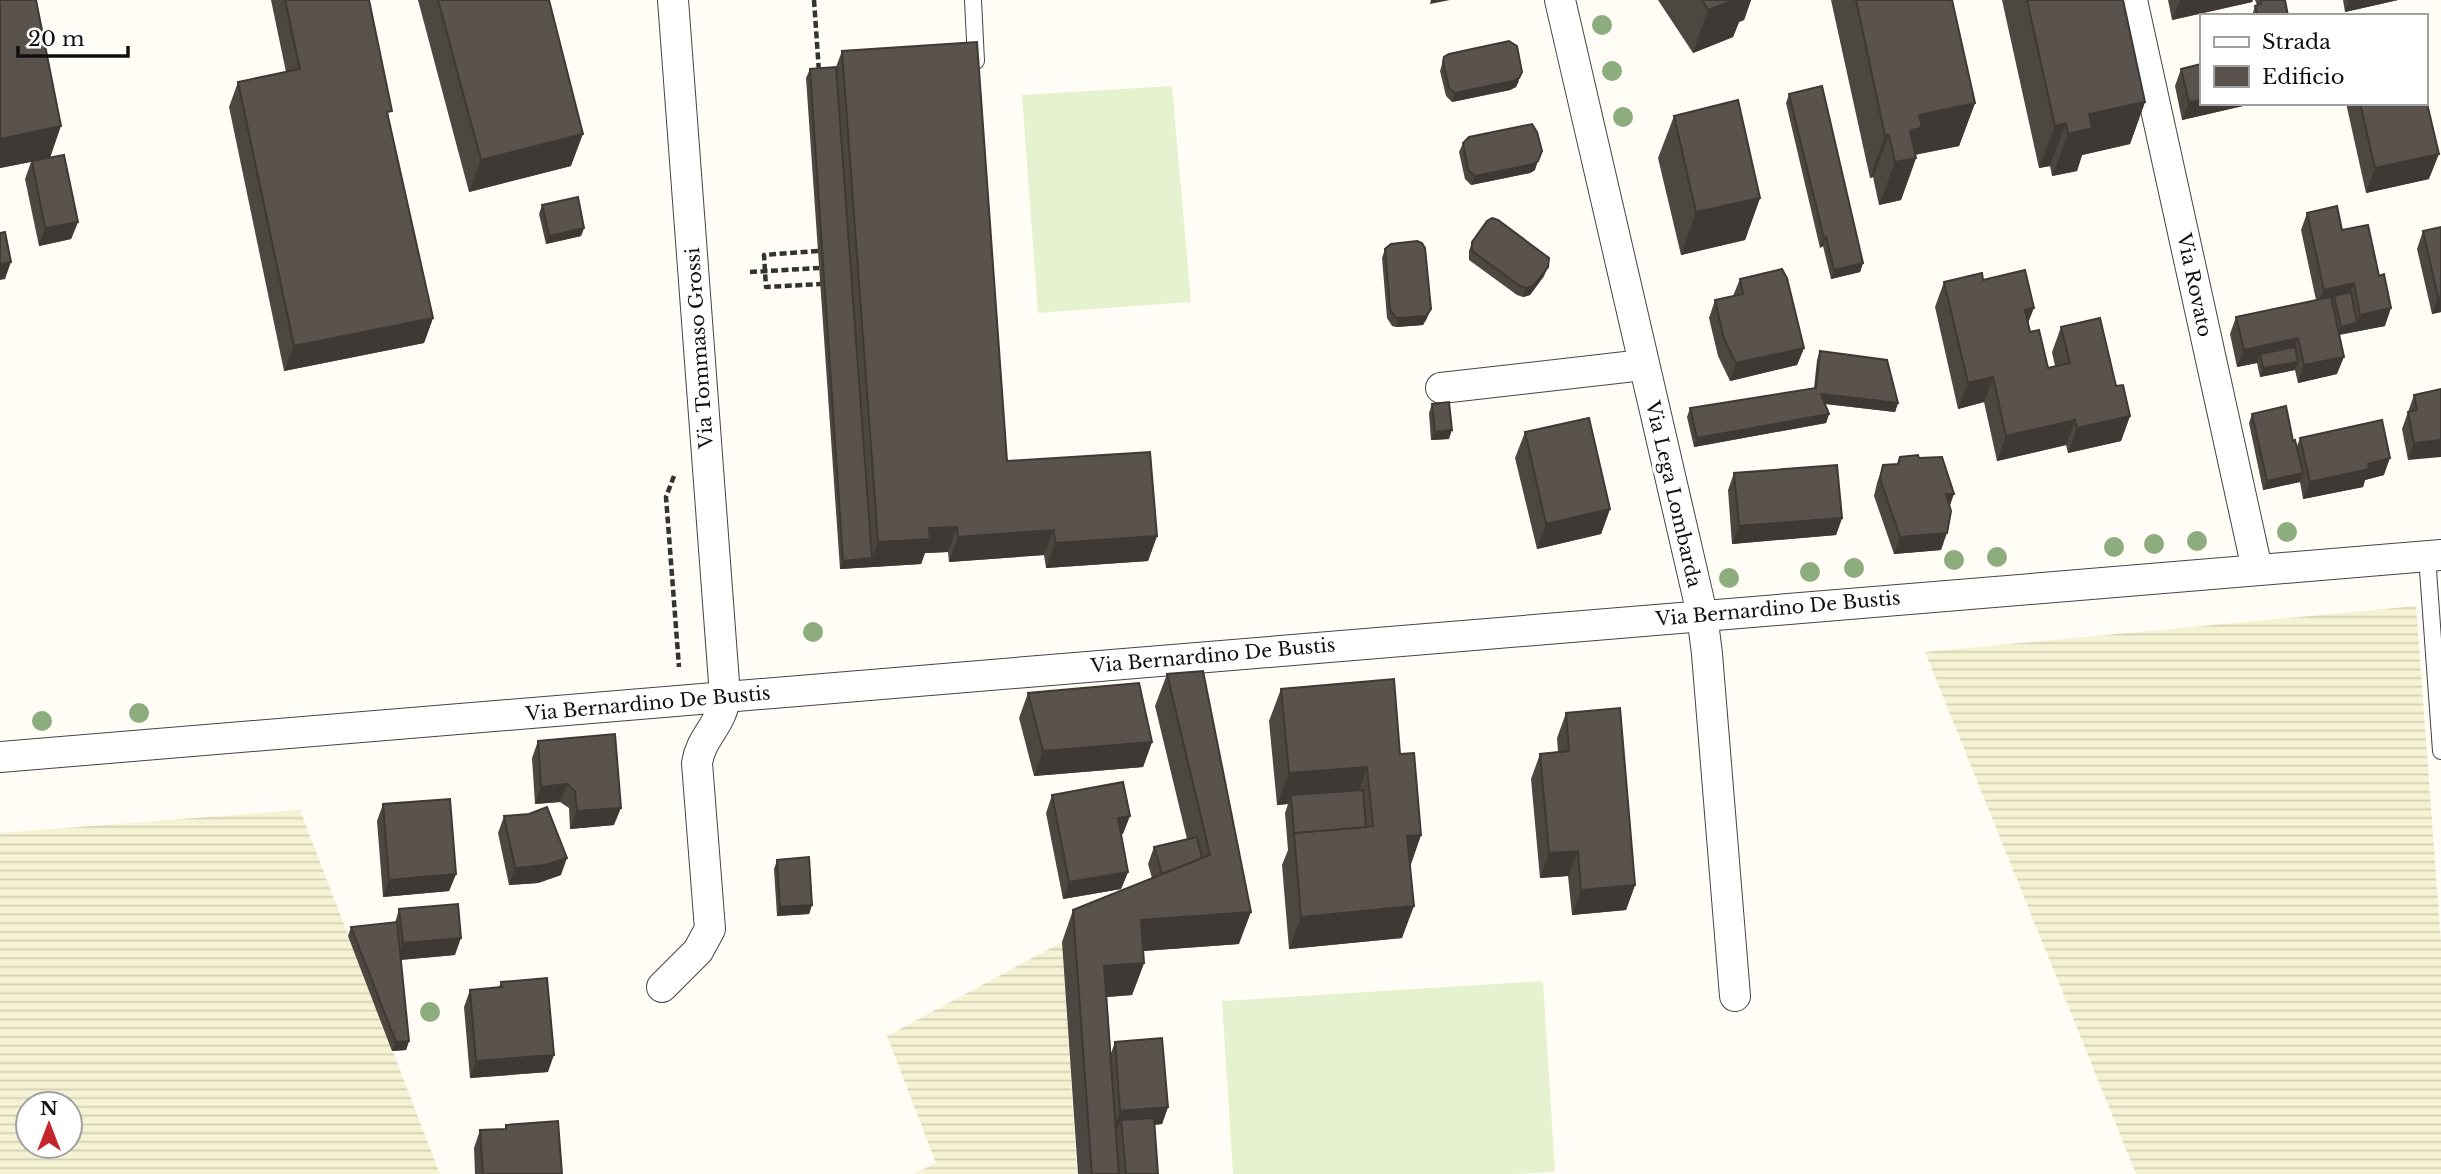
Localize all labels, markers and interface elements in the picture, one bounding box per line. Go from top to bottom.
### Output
scale bar [18,14,128,58]
legend [2200,14,2427,105]
text: 20 m [28,26,85,52]
text: Strada [2262,29,2331,55]
text: Edificio [2262,64,2344,90]
street label: Via Rovato [2172,230,2217,339]
street label: Via Tommaso Grossi [681,246,718,450]
street label: Via Lega Lombarda [1641,398,1706,590]
street label: Via Bernardino De Bustis [1654,586,1901,631]
street label: Via Bernardino De Bustis [1089,633,1336,678]
street label: Via Bernardino De Bustis [524,681,771,726]
north arrow [14,1090,84,1160]
text: N [40,1097,58,1120]

